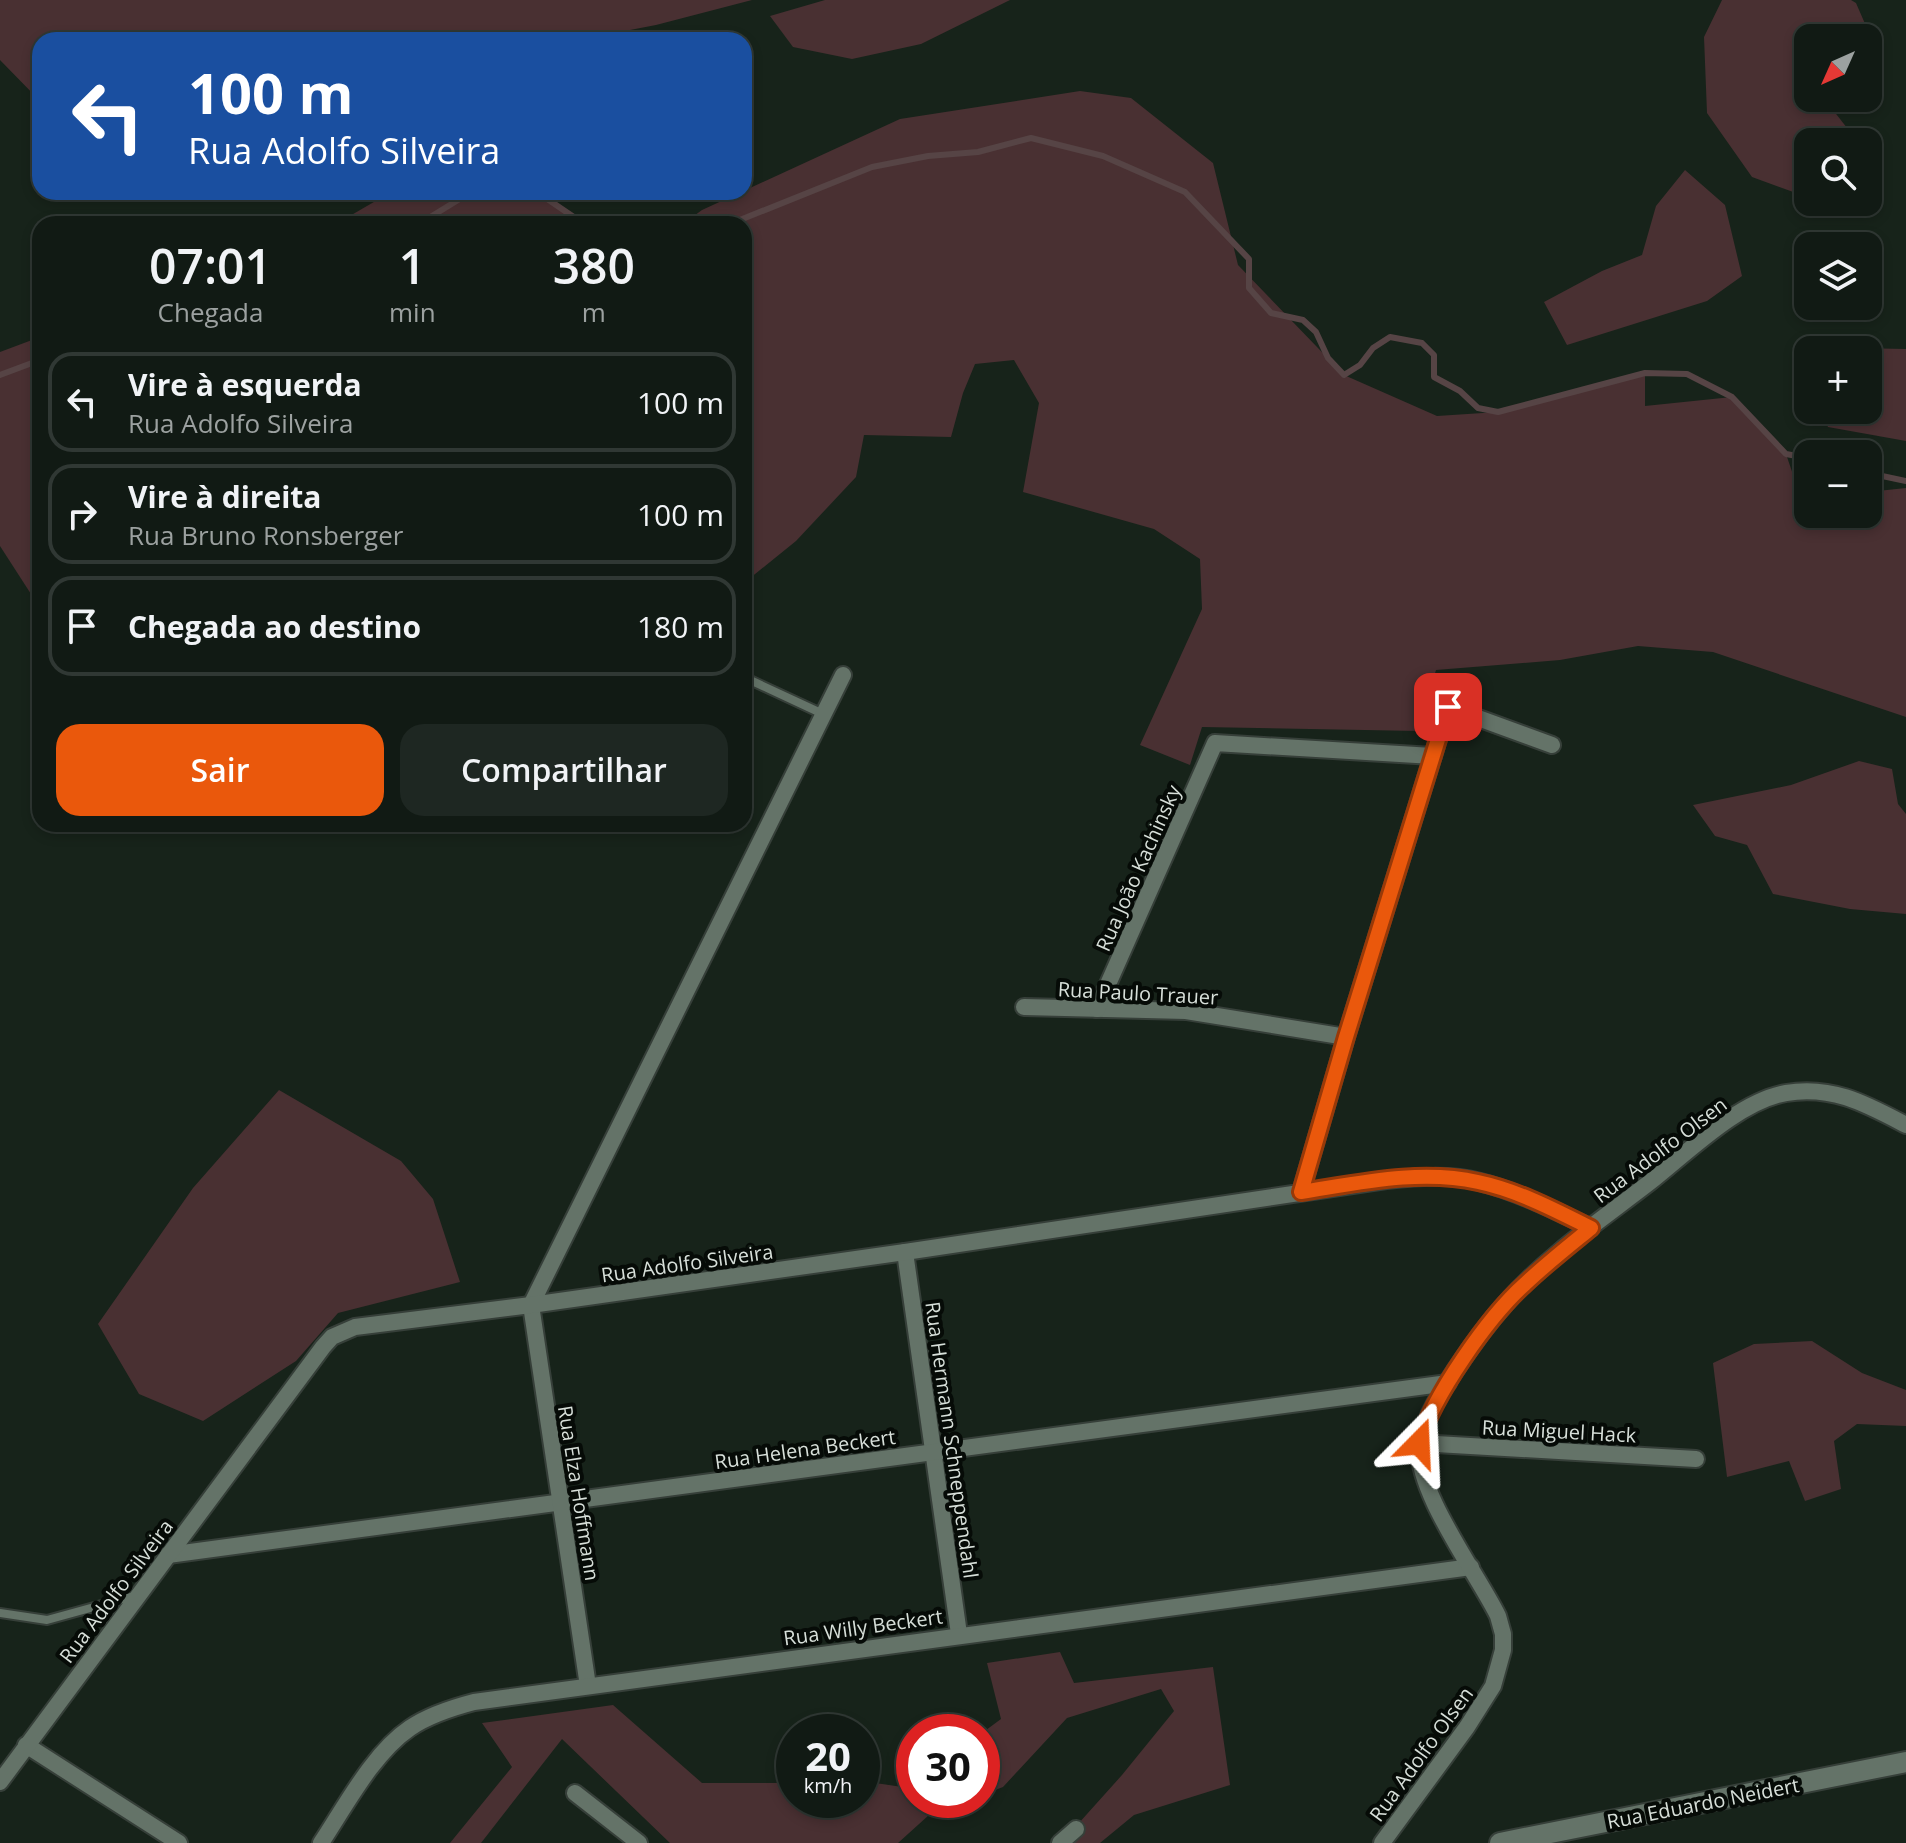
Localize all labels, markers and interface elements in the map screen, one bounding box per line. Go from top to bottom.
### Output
north arrow [1794,24,1882,112]
map controls [1794,24,1882,528]
text: 100 m [188,54,354,130]
icon: left [56,64,160,168]
text: Rua Adolfo Silveira [188,126,500,175]
button: search [1794,128,1882,216]
button: layers [1794,232,1882,320]
text: 07:01 [149,233,272,298]
text: 1 [399,233,426,298]
text: 380 [553,233,635,298]
text: Chegada [158,294,263,330]
text: min [389,294,436,330]
text: m [582,294,606,330]
button: + [1794,336,1882,424]
text: Vire à esquerda [128,364,362,405]
icon: left [60,380,104,424]
text: 100 m [637,382,724,423]
text: Rua Adolfo Silveira [128,405,354,441]
button: − [1794,440,1882,528]
text: Vire à direita [128,476,322,517]
icon: right [60,492,104,536]
text: 100 m [637,494,724,535]
text: Rua Bruno Ronsberger [128,517,403,553]
icon: arrive [60,604,104,648]
text: Chegada ao destino [128,606,421,647]
text: 180 m [637,606,724,647]
pin [1414,673,1482,741]
icon: arrive [1426,685,1470,729]
button: Sair [56,724,384,816]
button: Compartilhar [400,724,728,816]
street label: Rua João Kachinsky [1089,780,1187,955]
street label: Rua Paulo Trauer [1057,975,1219,1011]
street label: Rua Adolfo Olsen [1588,1091,1732,1209]
street label: Rua Adolfo Silveira [599,1238,775,1288]
street label: Rua Hermann Schneppendahl [919,1300,985,1580]
position arrow [1377,1401,1461,1485]
street label: Rua Elza Hoffmann [552,1403,606,1583]
street label: Rua Miguel Hack [1481,1413,1637,1449]
street label: Rua Helena Beckert [713,1423,897,1475]
street label: Rua Adolfo Silveira [53,1514,179,1668]
street label: Rua Willy Beckert [782,1602,944,1652]
street label: Rua Adolfo Olsen [1363,1681,1479,1827]
speed limit sign: 30 [896,1714,1000,1818]
text: 20 [805,1728,851,1783]
street label: Rua Eduardo Neidert [1605,1771,1801,1835]
text: km/h [804,1772,852,1799]

